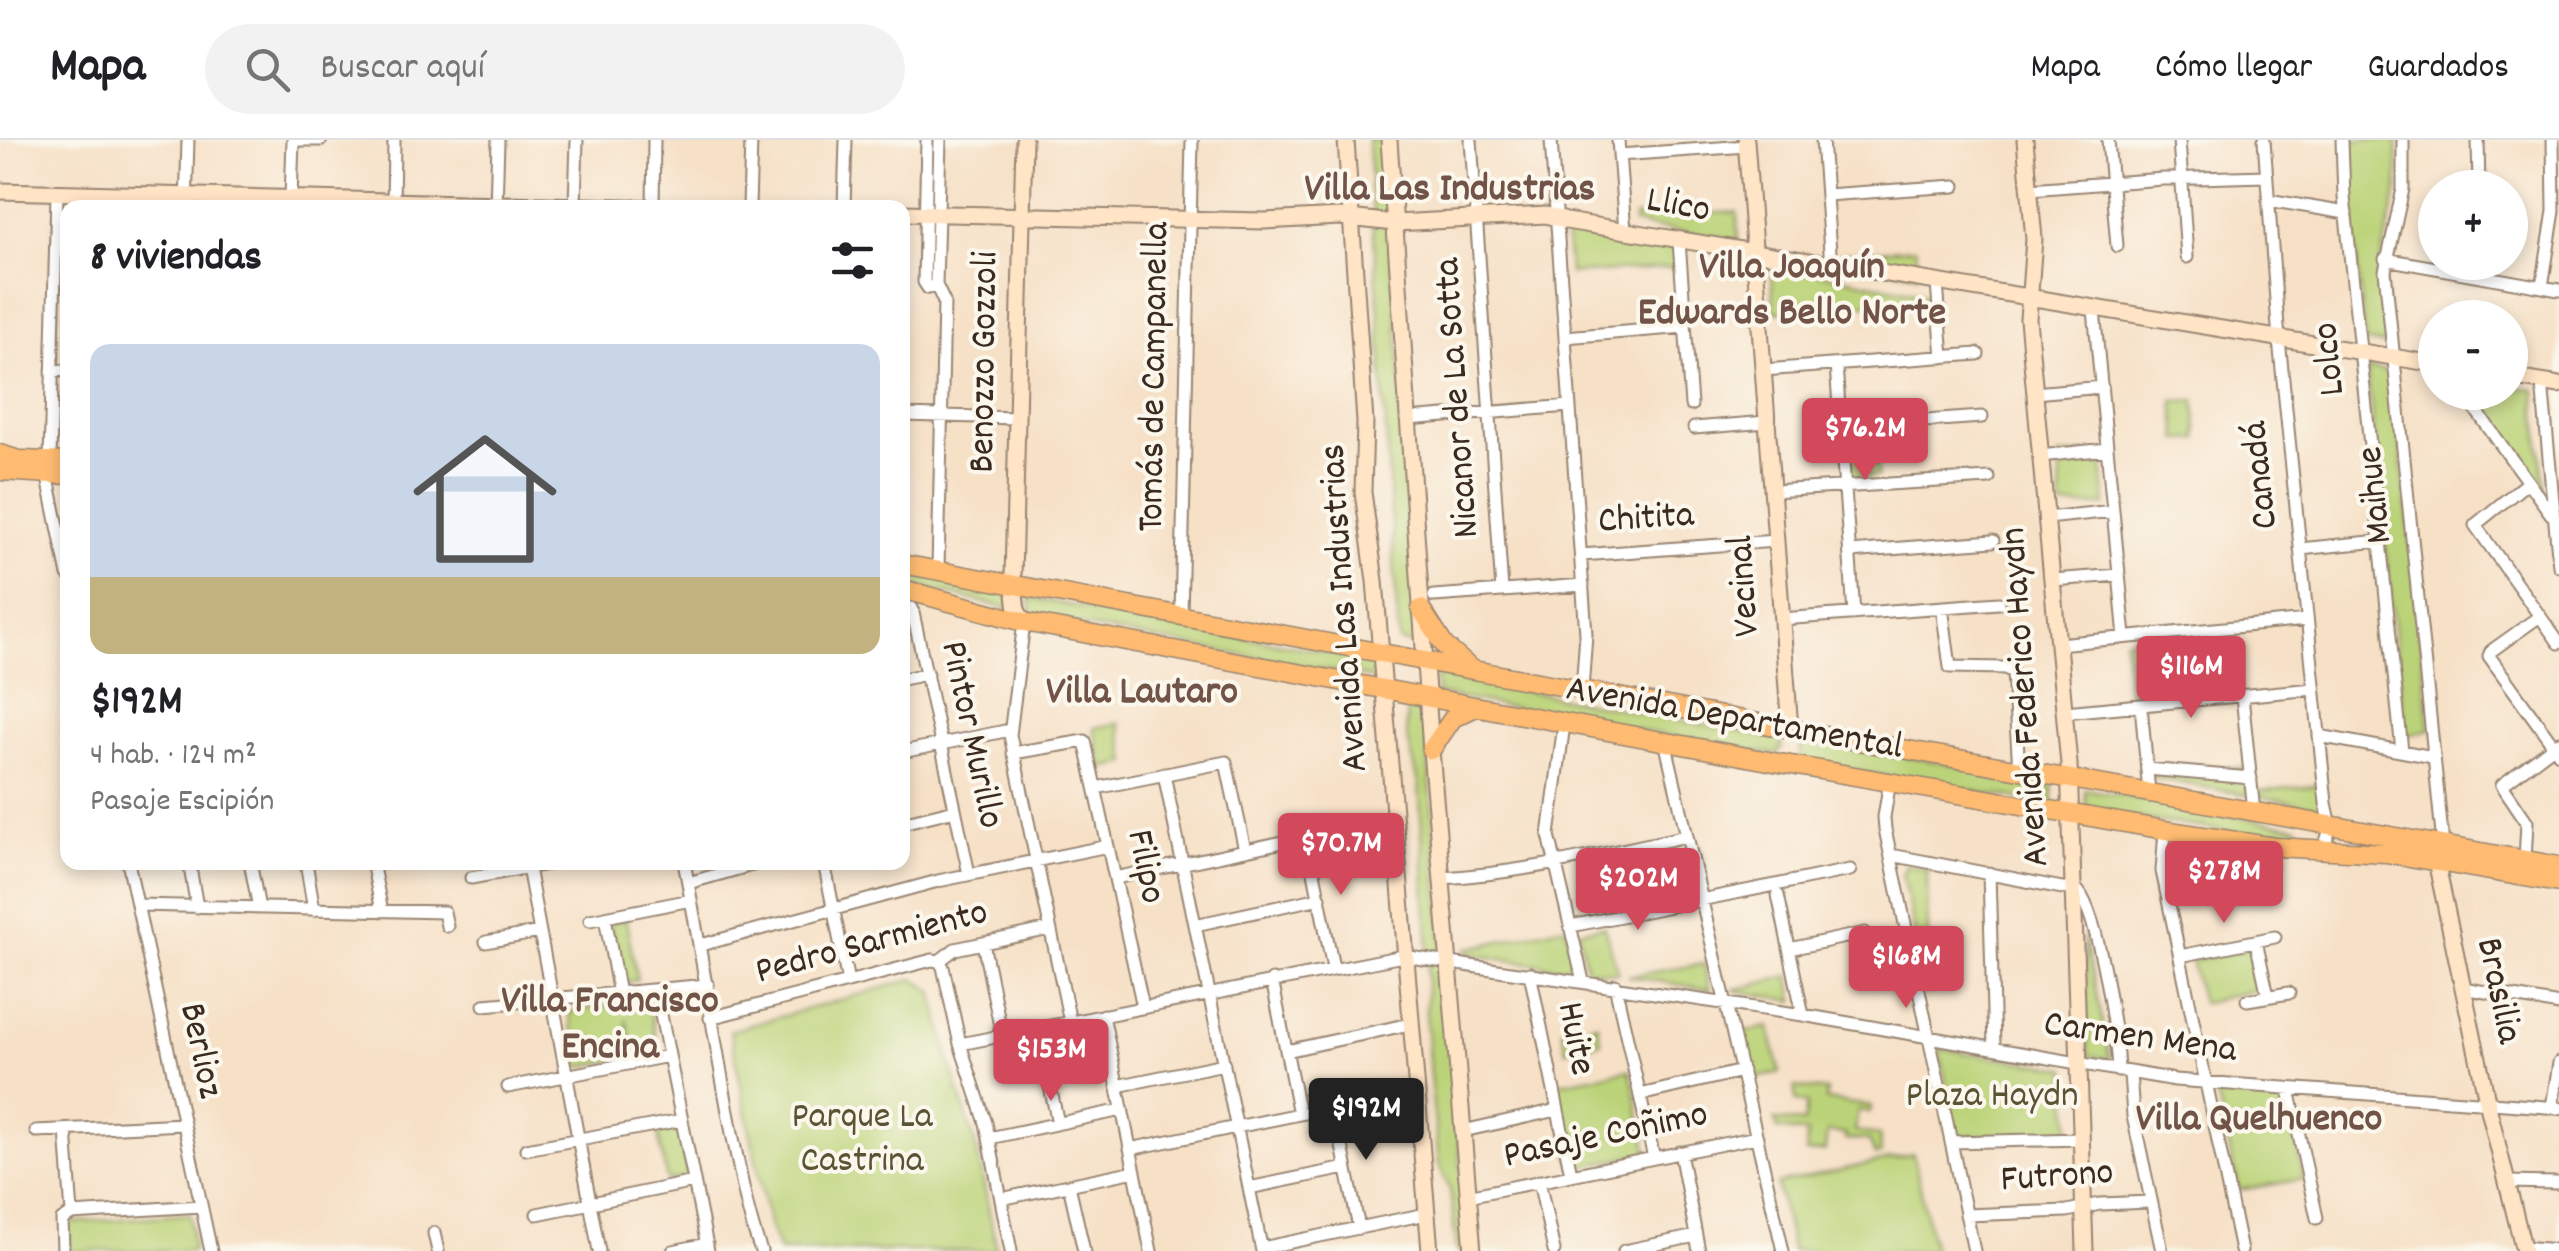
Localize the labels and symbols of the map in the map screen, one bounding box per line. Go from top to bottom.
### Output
district label: Villa Las Industrias [1305,163,1595,220]
street label: Llico [1642,174,1714,240]
street label: Tomás de Campanella [1126,220,1186,532]
district label: Villa Joaquín Edwards Bello Norte [1638,241,1946,344]
street label: Benozzo Gozzoli [957,251,1015,473]
street label: Nicanor de La Sotta [1422,255,1496,540]
street label: Lolco [2300,319,2362,399]
pin: $76.2M [1784,398,1946,483]
street label: Canadá [2229,418,2295,532]
street label: Avenida Las Industrias [1307,442,1385,774]
street label: Maihue [2345,444,2409,546]
street label: Chitita [1596,489,1697,551]
street label: Avenida Federico Haydn [1988,525,2066,869]
street label: Vecinal [1715,533,1777,639]
street label: Pintor Murillo [923,636,1017,834]
pin: $116M [2121,636,2261,721]
street label: Avenida Departamental [1561,663,1907,777]
district label: Villa Lautaro [1046,666,1238,723]
pin: $70.7M [1260,813,1422,898]
street label: Filipo [1109,825,1179,909]
pin: $278M [2154,841,2294,926]
pin: $202M [1568,848,1708,933]
street label: Pedro Sarmiento [750,887,994,1001]
pin: $168M [1836,926,1976,1011]
street label: Brasilia [2459,933,2535,1050]
district label: Villa Francisco Encina [501,975,719,1078]
street label: Berlioz [162,998,236,1104]
street label: Huite [1540,998,1608,1080]
street label: Carmen Mena [2040,998,2241,1080]
pin: $153M [981,1019,1121,1104]
park label: Plaza Haydn [1905,1070,2079,1125]
pin: $192M [1296,1078,1436,1163]
street label: Pasaje Coñimo [1499,1089,1713,1185]
park label: Parque La Castrina [791,1091,934,1190]
district label: Villa Quelhuenco [2136,1093,2382,1150]
street label: Futrono [1999,1147,2115,1209]

